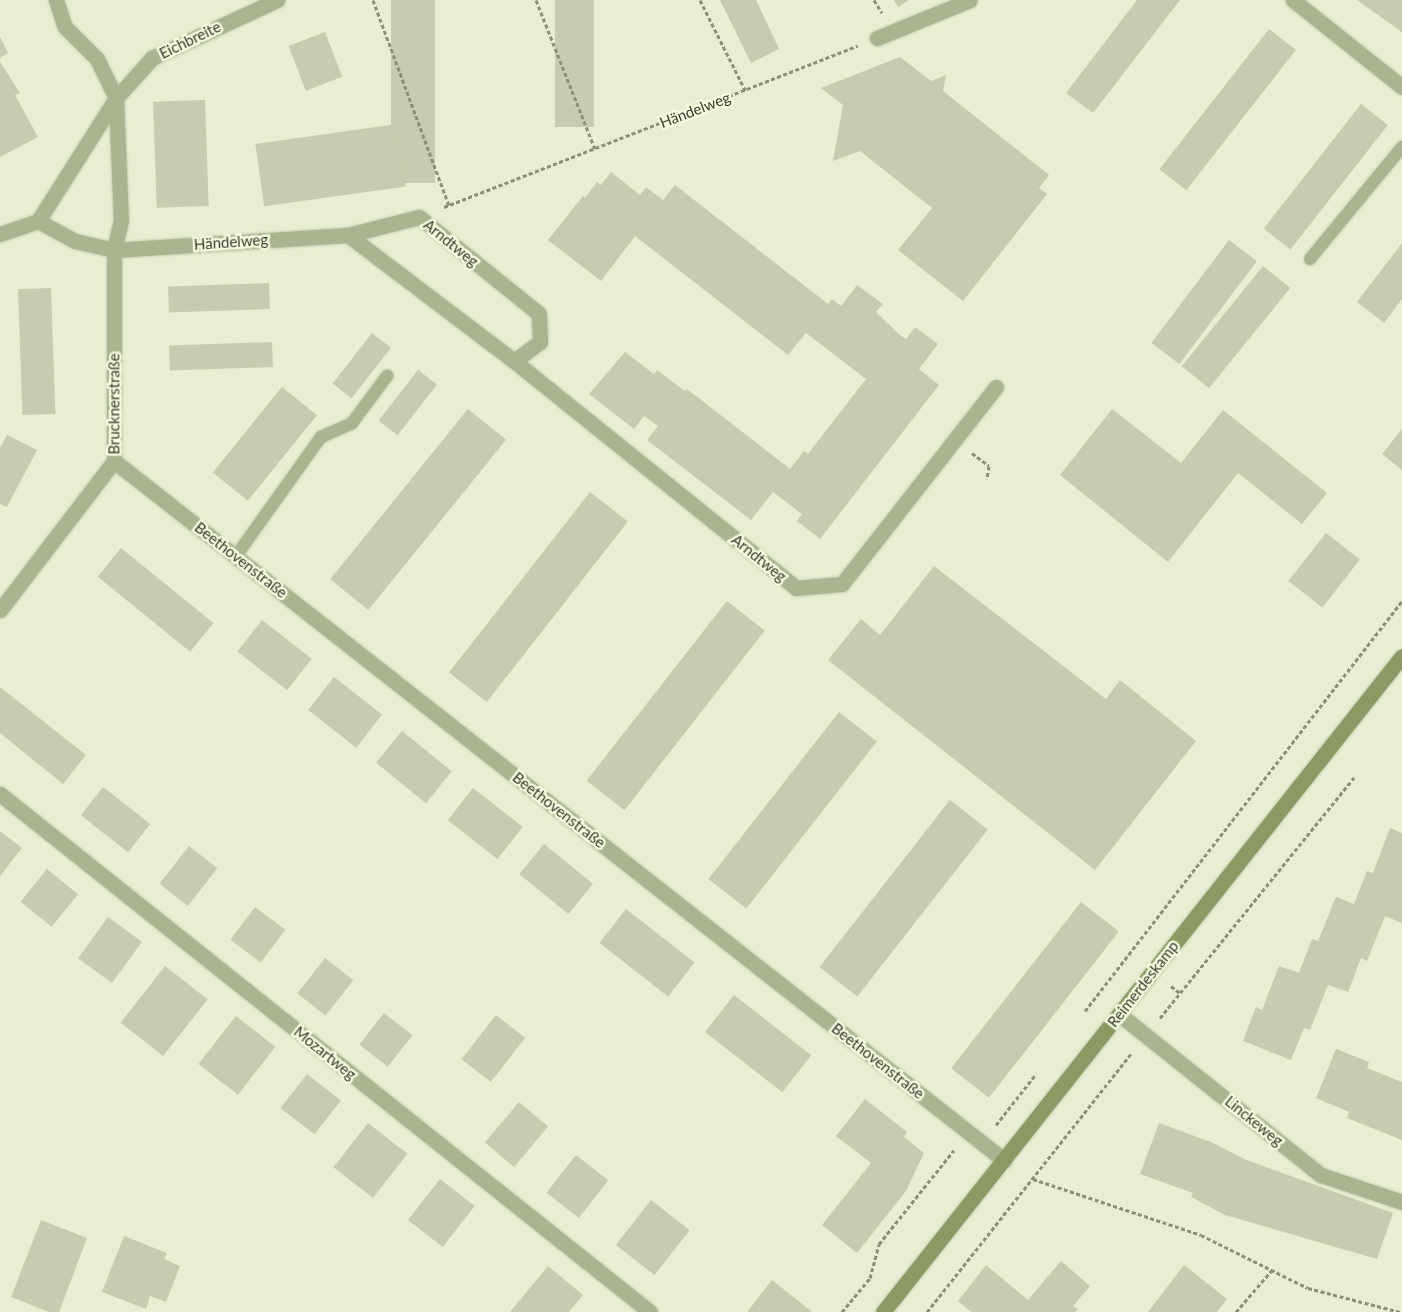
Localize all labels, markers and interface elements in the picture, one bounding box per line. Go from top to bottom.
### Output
street label: Eichbreite [156,17,224,63]
street label: Händelweg [657,88,733,132]
street label: Arndtweg [420,216,482,270]
street label: Händelweg [193,230,269,254]
street label: Brucknerstraße [105,353,123,455]
street label: Beethovenstraße [191,518,291,602]
street label: Arndtweg [728,531,790,585]
street label: Beethovenstraße [509,768,609,852]
street label: Reimerdeskamp [1104,937,1182,1031]
street label: Beethovenstraße [828,1019,928,1103]
street label: Mozartweg [290,1023,360,1083]
street label: Linckeweg [1221,1092,1287,1150]

